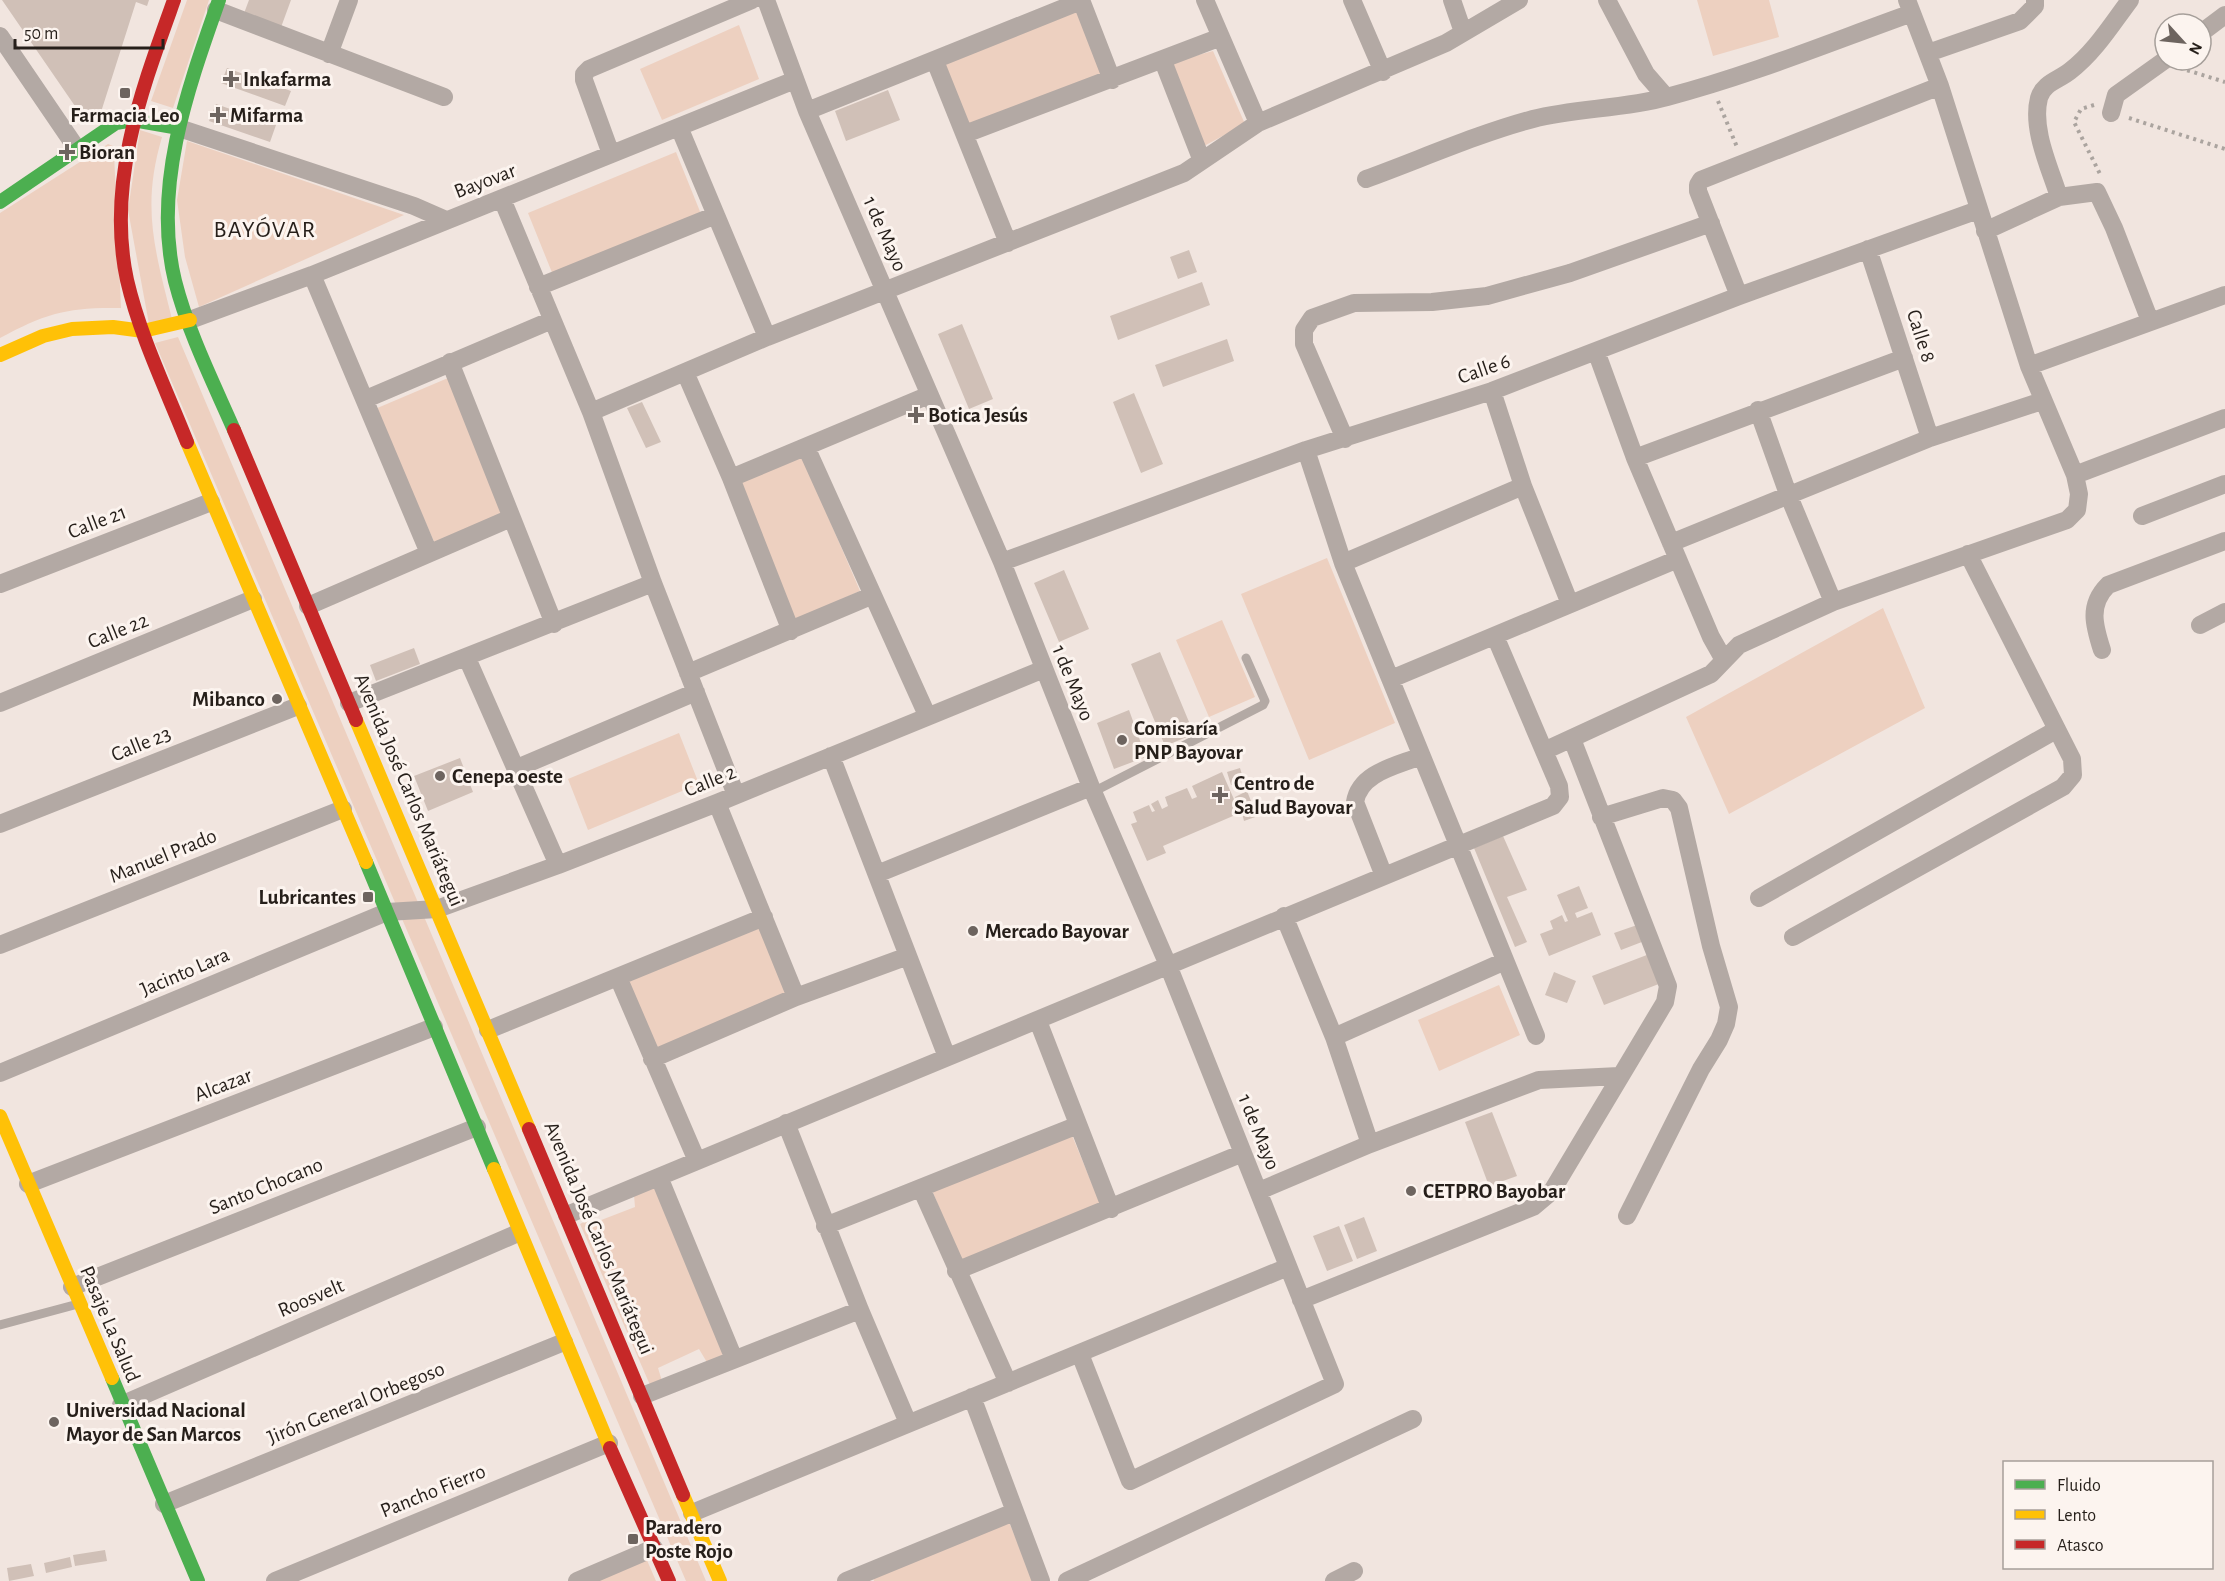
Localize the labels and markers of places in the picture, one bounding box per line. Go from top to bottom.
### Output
place label: Inkafarma [243,69,331,90]
marker: Inkafarma [224,72,238,86]
marker: Farmacia Leo [118,86,132,100]
place label: Farmacia Leo [70,105,180,126]
place label: Mifarma [230,105,303,126]
marker: Mifarma [211,108,225,122]
place label: Bioran [79,142,135,163]
marker: Bioran [60,145,74,159]
place label: Botica Jesús [928,405,1028,426]
marker: Botica Jesús [909,408,923,422]
place label: Mibanco [192,689,265,710]
marker: Mibanco [270,692,284,706]
place label: Comisaría PNP Bayovar [1134,718,1243,763]
marker: Comisaría PNP Bayovar [1115,733,1129,747]
place label: Cenepa oeste [452,766,563,787]
marker: Cenepa oeste [433,769,447,783]
place label: Centro de Salud Bayovar [1234,773,1353,818]
marker: Centro de Salud Bayovar [1211,786,1229,804]
place label: Lubricantes [258,887,356,908]
marker: Lubricantes [361,890,375,904]
place label: Mercado Bayovar [985,921,1130,942]
marker: Mercado Bayovar [966,924,980,938]
place label: CETPRO Bayobar [1423,1181,1566,1202]
marker: CETPRO Bayobar [1404,1184,1418,1198]
place label: Universidad Nacional Mayor de San Marcos [66,1400,246,1445]
marker: Universidad Nacional Mayor de San Marcos [47,1415,61,1429]
place label: Paradero Poste Rojo [645,1517,733,1562]
marker: Paradero Poste Rojo [626,1532,640,1546]

